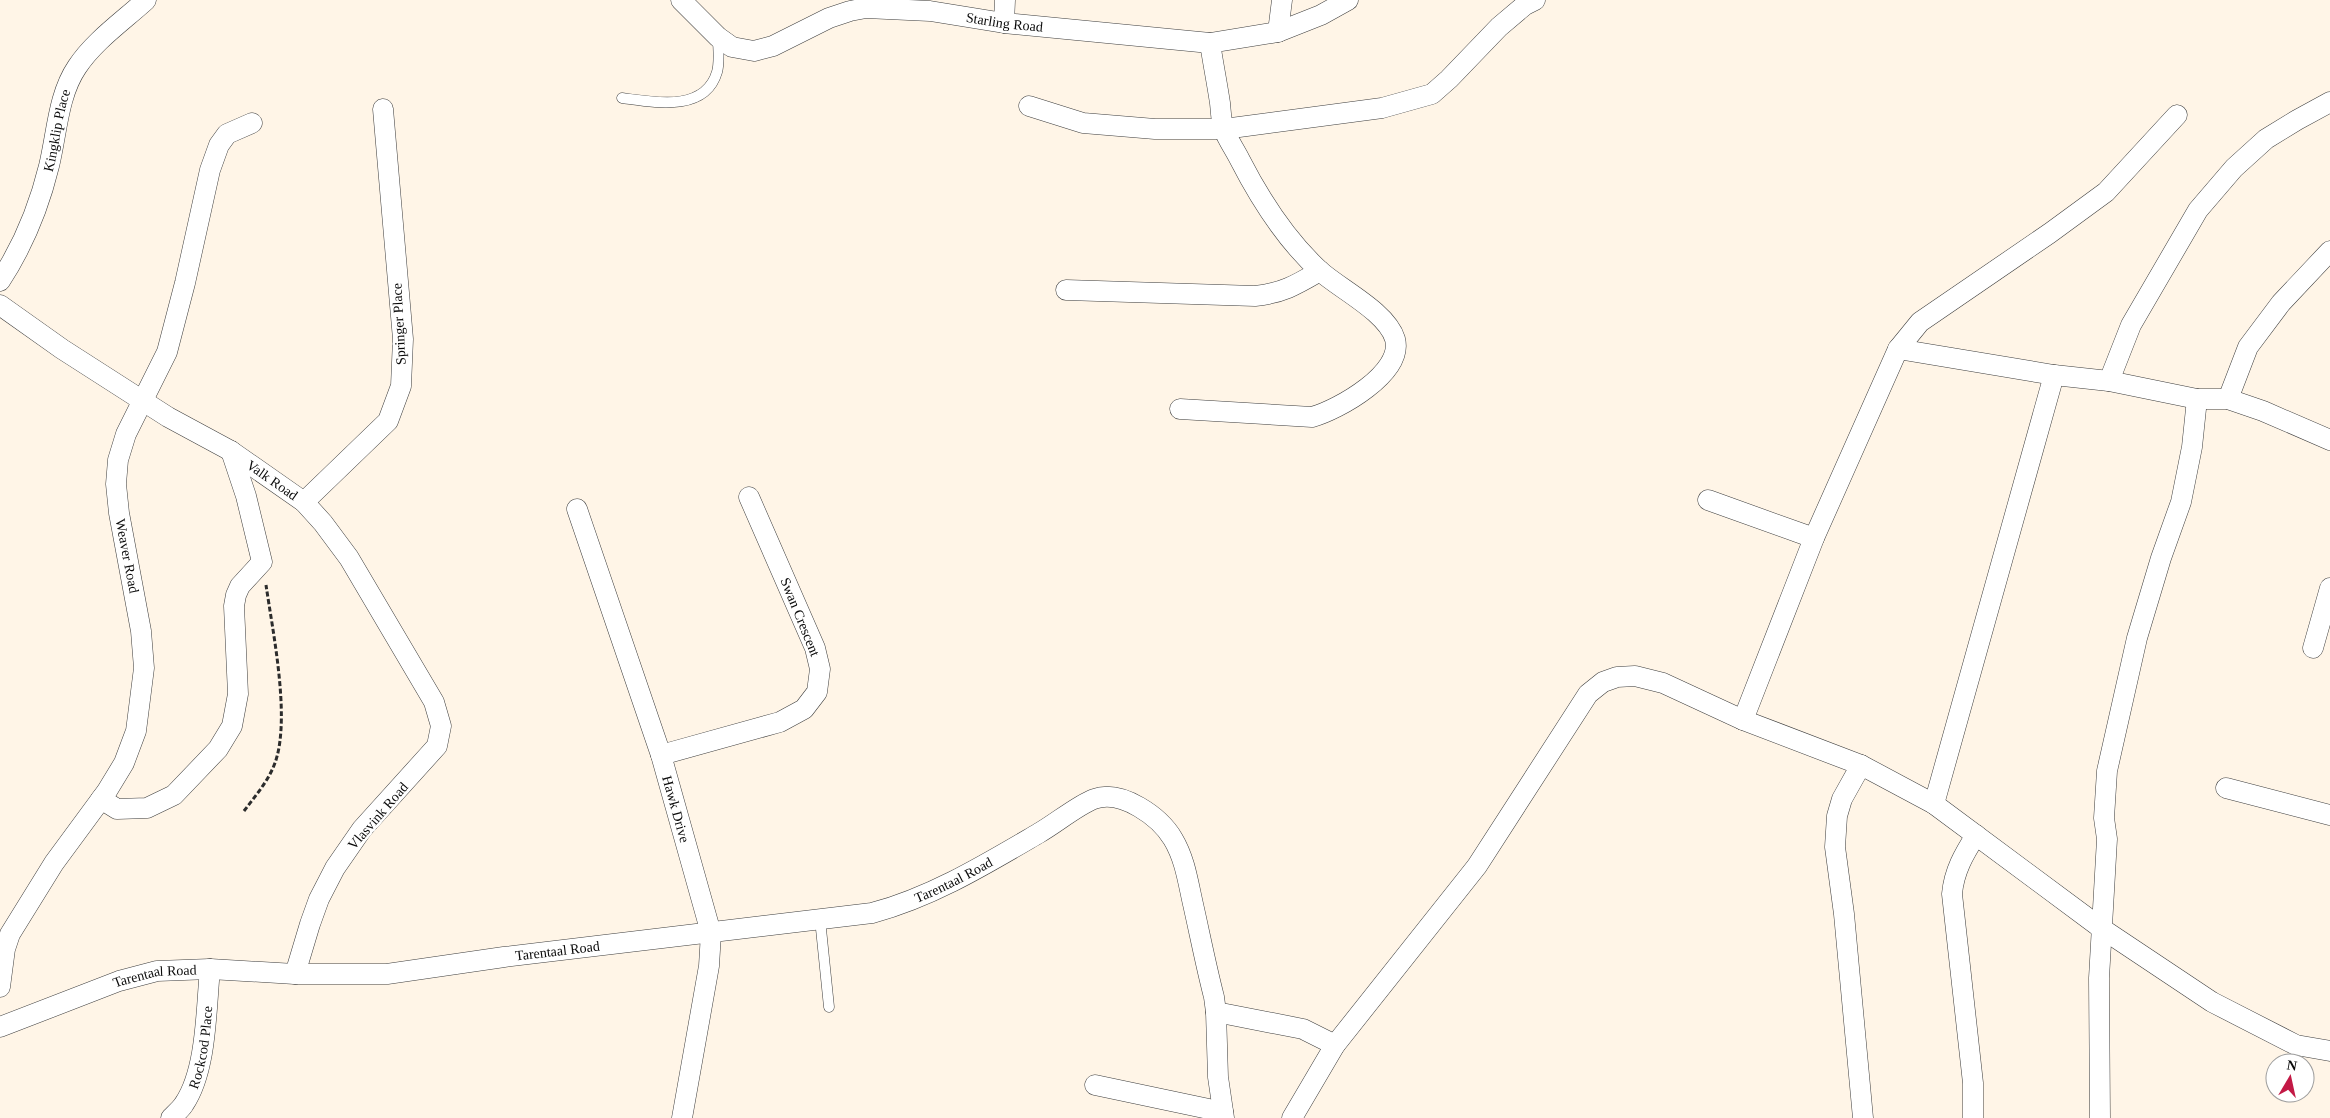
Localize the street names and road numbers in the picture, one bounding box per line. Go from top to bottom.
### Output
street label: Starling Road [965,9,1044,34]
street label: Kingklip Place [40,87,73,173]
street label: Springer Place [389,283,409,365]
street label: Valk Road [244,457,301,503]
street label: Weaver Road [112,518,142,594]
street label: Swan Crescent [777,575,823,659]
street label: Hawk Drive [660,774,693,844]
street label: Vlasvink Road [345,780,411,852]
street label: Tarentaal Road [912,854,995,905]
street label: Tarentaal Road [514,938,600,963]
street label: Tarentaal Road [111,962,197,990]
street label: Rockcod Place [185,1005,215,1091]

